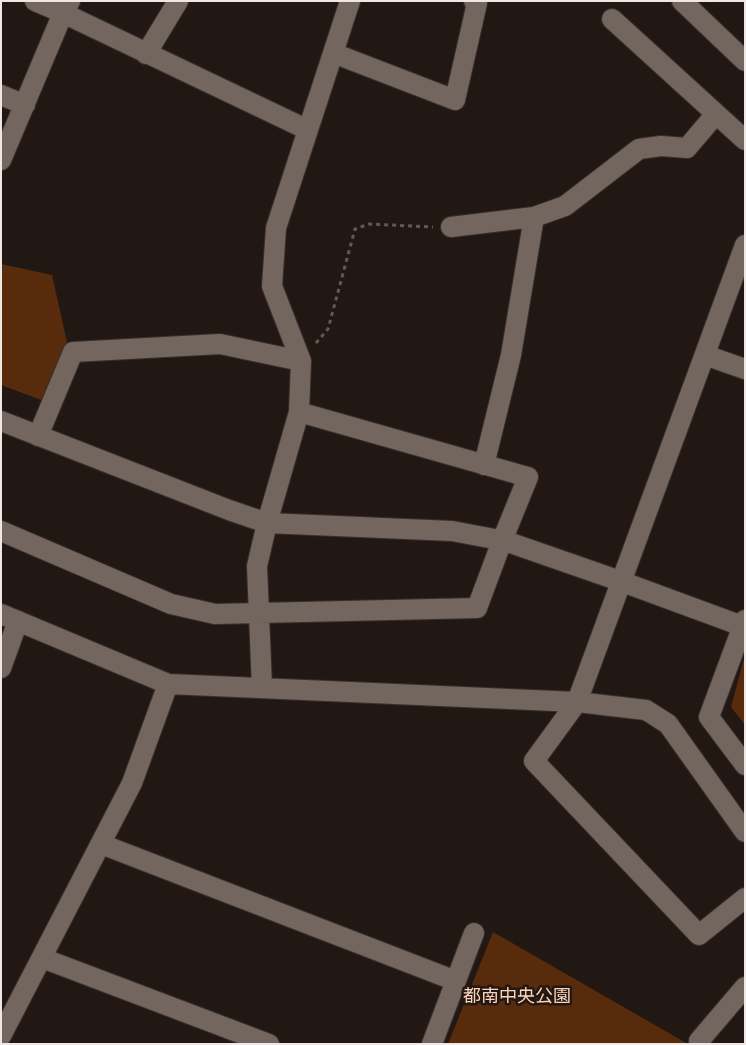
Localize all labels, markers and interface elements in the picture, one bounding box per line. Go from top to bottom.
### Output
park label: 都南中央公園 [463,987,571,1009]

